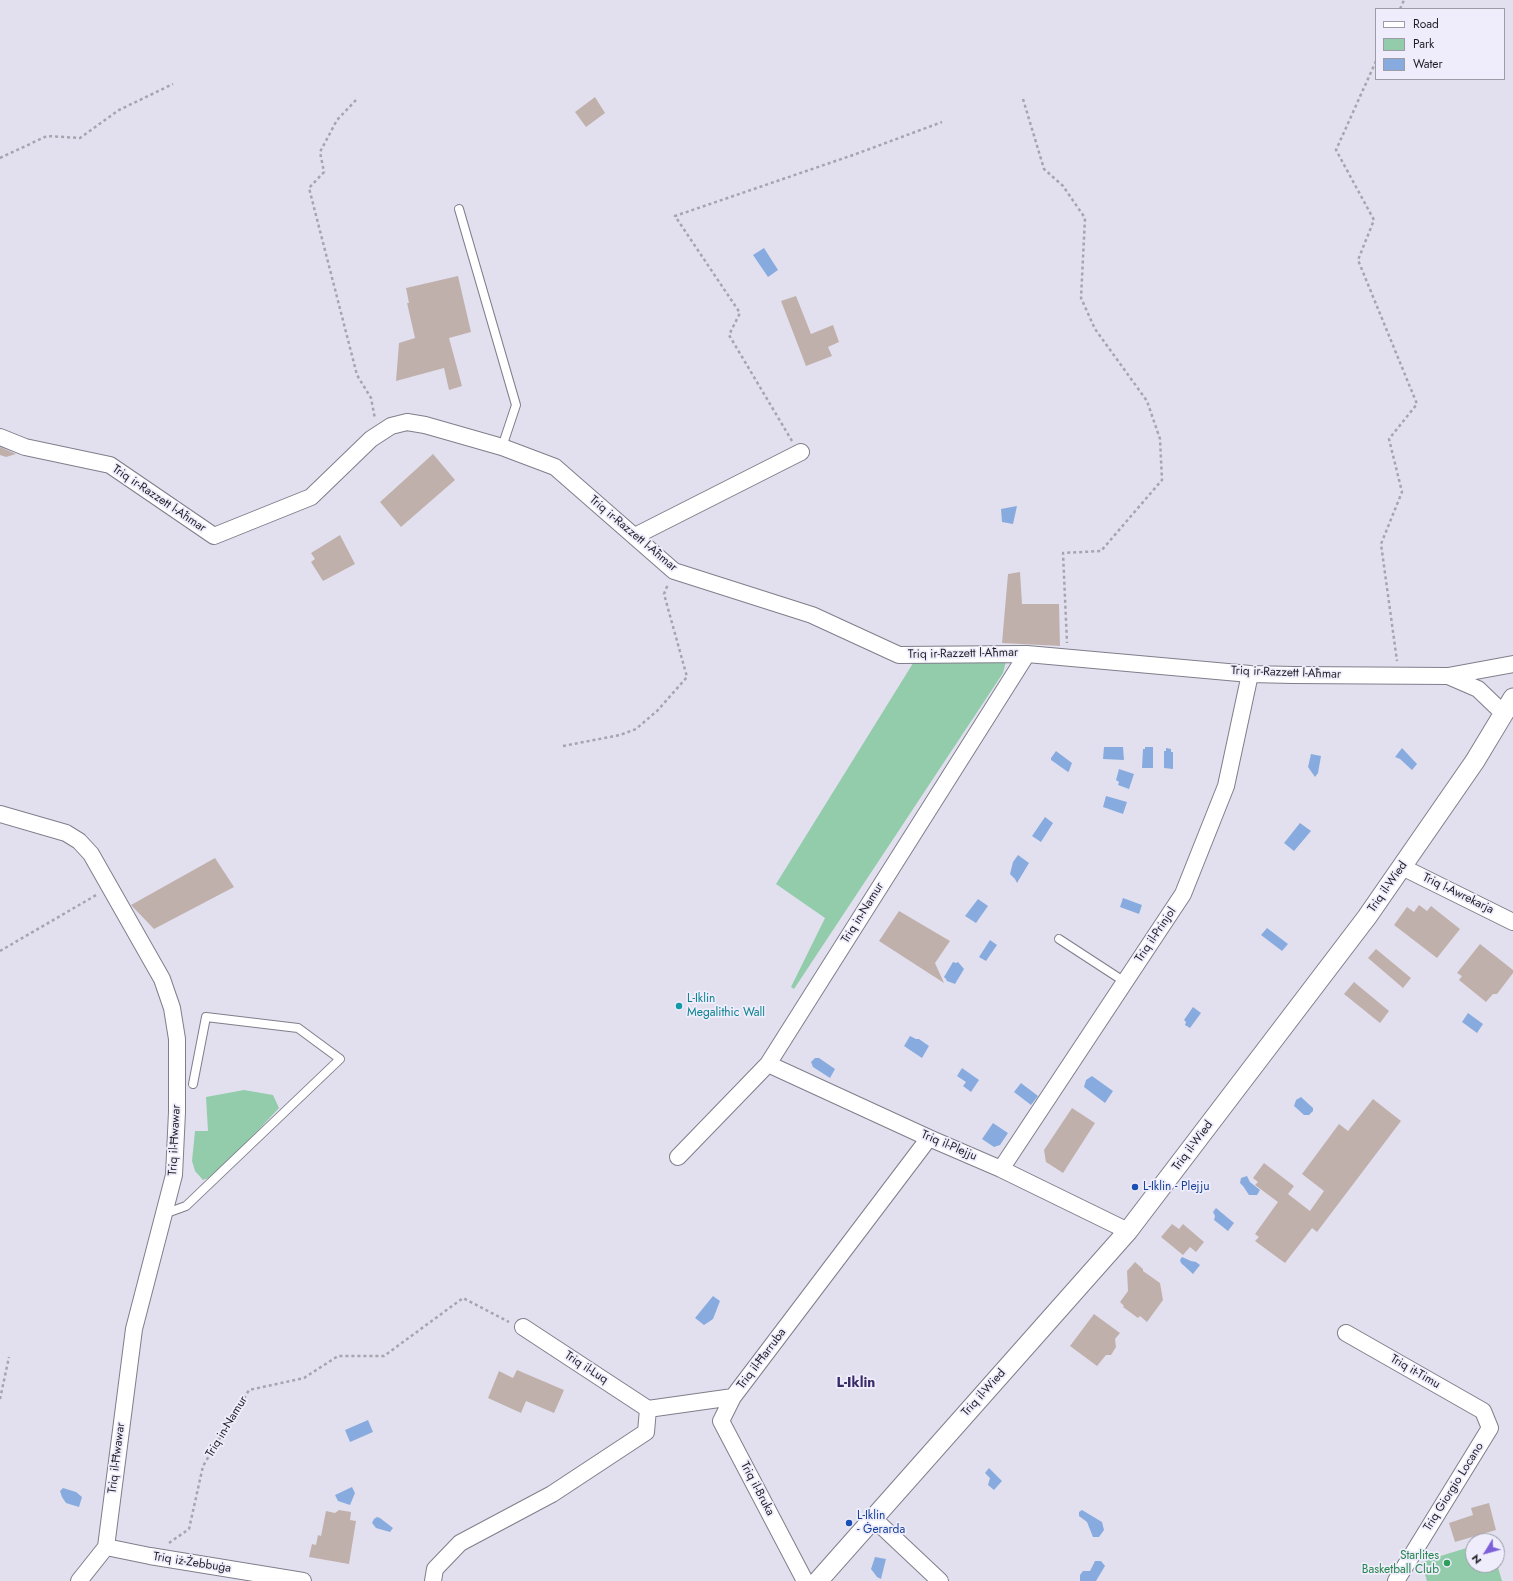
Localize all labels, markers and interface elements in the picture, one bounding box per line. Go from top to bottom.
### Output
legend [1375,8,1505,80]
text: Road [1413,15,1439,33]
text: Park [1413,35,1434,53]
text: Water [1413,55,1443,73]
street label: Triq ir-Razzett l-Aħmar [109,462,209,536]
street label: Triq ir-Razzett l-Aħmar [586,493,680,575]
street label: Triq ir-Razzett l-Aħmar [908,646,1018,662]
street label: Triq ir-Razzett l-Aħmar [1231,664,1341,682]
street label: Triq il-Wied [1365,859,1411,915]
street label: Triq l-Awrekarja [1420,871,1496,917]
street label: Triq in-Namur [839,880,887,946]
street label: Triq il-Prinjol [1132,905,1180,965]
place label: L-Iklin Megalithic Wall [687,992,765,1020]
marker: L-Iklin Megalithic Wall [674,1001,684,1011]
street label: Triq il-Ħwawar [166,1104,184,1176]
street label: Triq il-Wied [1170,1118,1216,1174]
street label: Triq il-Plejju [919,1128,979,1164]
place label: L-Iklin - Plejju [1143,1180,1210,1194]
marker: L-Iklin - Plejju [1130,1182,1140,1192]
street label: Triq il-Ħarruba [735,1326,789,1392]
street label: Triq il-Luq [562,1349,610,1387]
street label: Triq it-Timu [1388,1352,1442,1392]
street label: Triq il-Wied [959,1366,1009,1420]
district label: L-Iklin [837,1376,875,1392]
street label: Triq in-Namur [203,1394,251,1460]
street label: Triq il-Ħwawar [106,1422,128,1494]
street label: Triq Giorgio Locano [1421,1440,1487,1534]
street label: Triq il-Bruka [737,1460,777,1518]
place label: L-Iklin - Ġerarda [857,1509,905,1537]
marker: L-Iklin - Ġerarda [844,1518,854,1528]
north arrow [1465,1533,1505,1573]
place label: Starlites Basketball Club [1362,1549,1439,1577]
street label: Triq iż-Żebbuġa [152,1550,232,1576]
text: N [1467,1551,1485,1568]
marker: Starlites Basketball Club [1442,1558,1452,1568]

